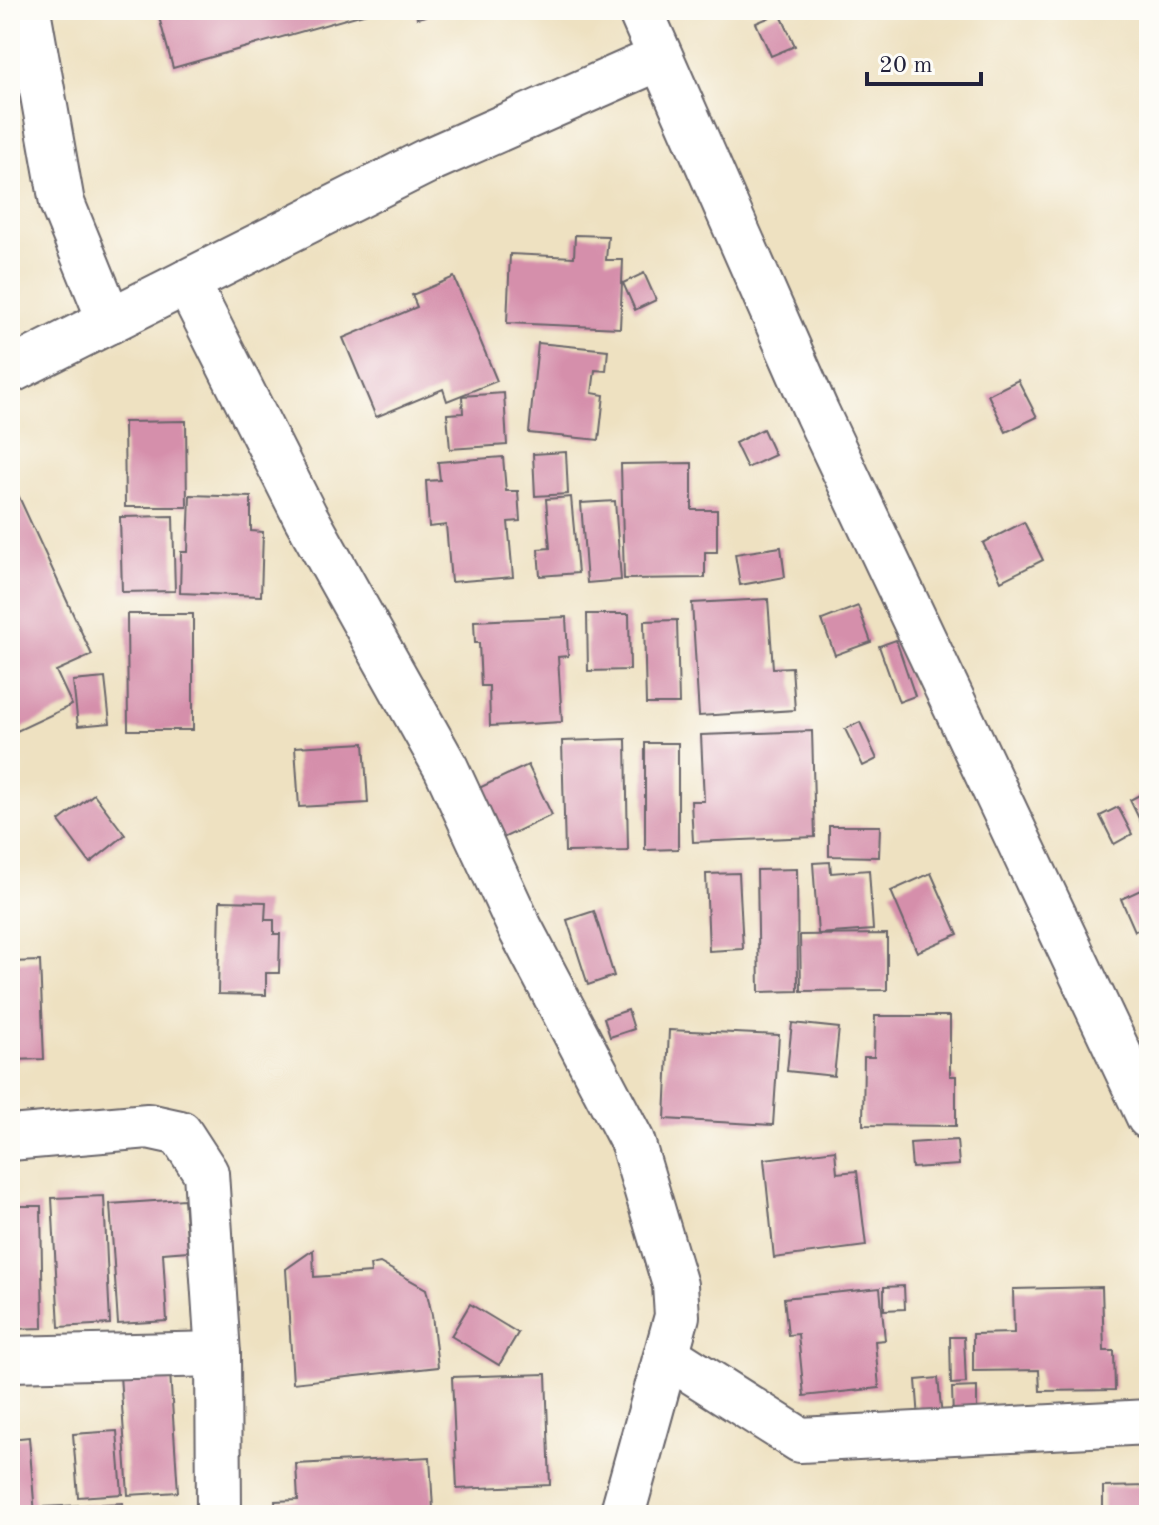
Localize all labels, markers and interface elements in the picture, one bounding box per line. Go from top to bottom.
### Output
scale bar [867,36,981,86]
text: 20 m [879,54,933,78]

